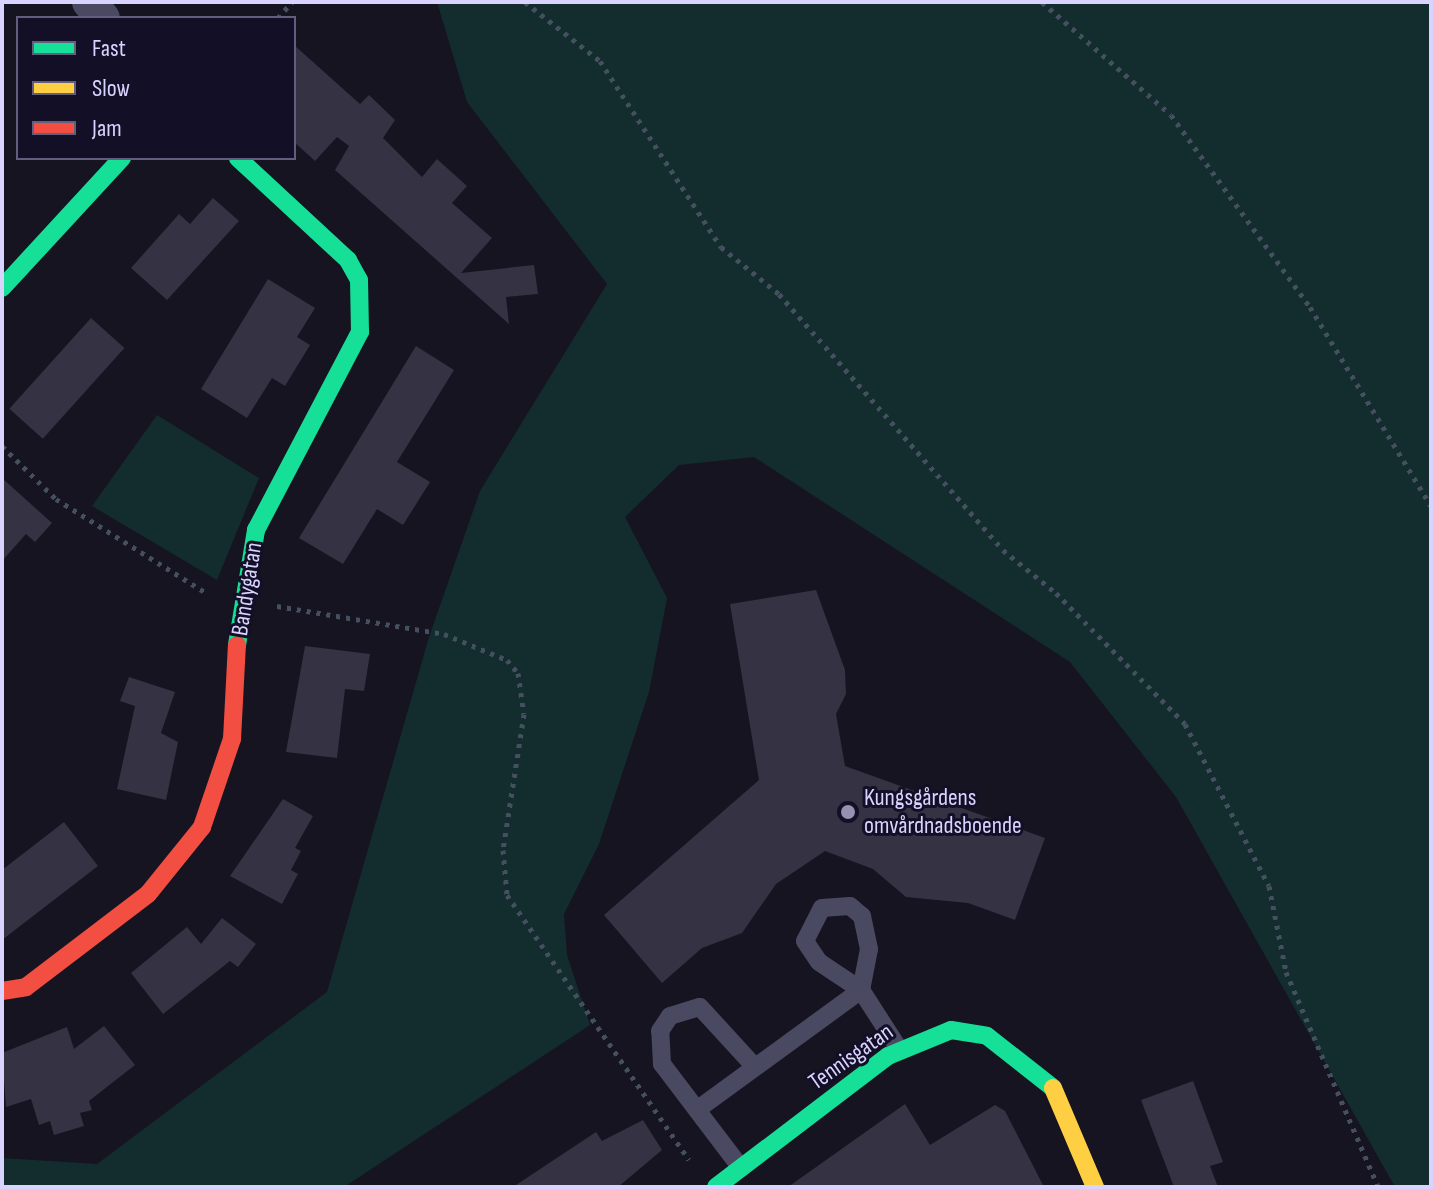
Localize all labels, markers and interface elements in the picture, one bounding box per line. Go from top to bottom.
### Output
legend [16,16,296,160]
text: Fast [92,34,126,63]
text: Slow [92,74,130,103]
text: Jam [92,114,122,143]
street label: Bandygatan [225,540,269,638]
place label: Kungsgårdens omvårdnadsboende [864,784,1022,840]
marker: Kungsgårdens omvårdnadsboende [839,803,857,821]
street label: Tennisgatan [803,1018,899,1096]

